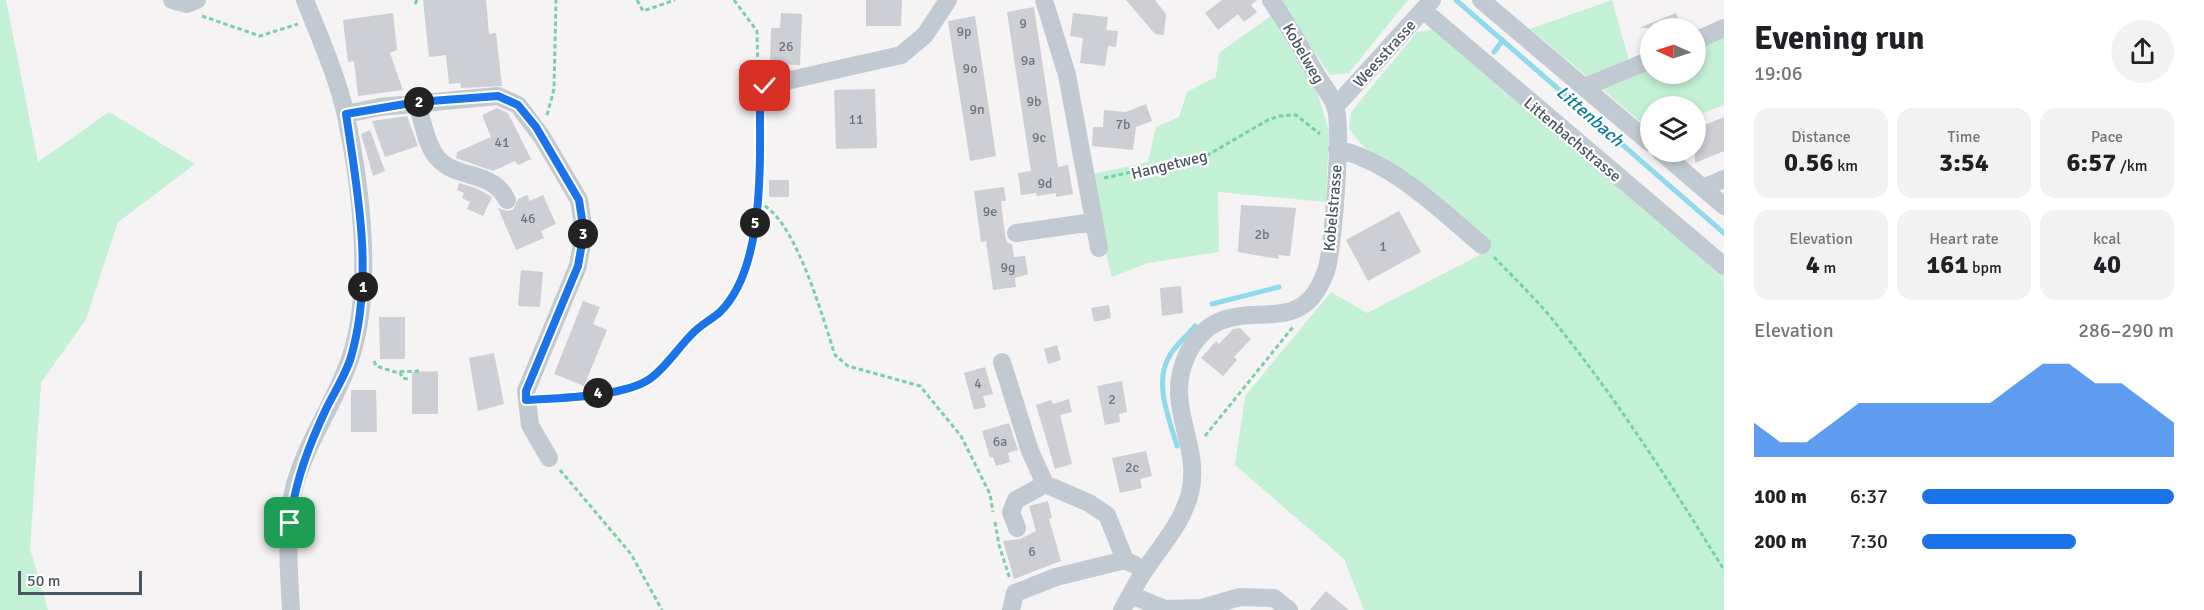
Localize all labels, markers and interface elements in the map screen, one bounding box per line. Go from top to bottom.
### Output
house number: 9 [1019,15,1027,32]
street label: Weesstrasse [1349,16,1420,92]
north arrow [1640,18,1706,84]
map controls [1640,18,1706,162]
text: Evening run [1754,18,1924,59]
street label: Kobelweg [1278,20,1328,87]
button: share [2111,20,2174,83]
house number: 9p [957,23,971,40]
house number: 26 [778,38,794,55]
house number: 9a [1021,52,1035,69]
pin [739,60,790,111]
house number: 9o [963,60,977,77]
text: 19:06 [1754,61,1803,86]
icon: check [748,69,781,102]
water label: Littenbach [1552,81,1629,152]
pin: 2 [404,87,434,117]
text: 2 [415,92,423,112]
house number: 9b [1027,93,1041,110]
street label: Littenbachstrasse [1519,93,1625,186]
button: layers [1640,96,1706,162]
house number: 9n [969,101,985,118]
house number: 11 [848,111,864,128]
house number: 7b [1116,116,1130,133]
text: Distance [1791,127,1851,147]
text: Time [1948,127,1980,147]
text: Pace [2091,127,2123,147]
house number: 9c [1032,129,1046,146]
house number: 41 [494,134,510,151]
street label: Hangetweg [1129,146,1209,184]
text: 0.56 [1784,147,1834,179]
text: 3:54 [1939,147,1989,179]
text: 6:57 [2067,147,2116,179]
text: km [1834,156,1858,176]
text: /km [2116,156,2147,176]
street label: Kobelstrasse [1319,164,1347,252]
house number: 9d [1038,175,1052,192]
house number: 9e [983,203,997,220]
pin: 5 [740,208,770,238]
house number: 46 [520,210,536,227]
text: 5 [751,213,759,233]
pin: 3 [568,219,598,249]
text: 3 [579,224,587,244]
house number: 2b [1255,226,1269,243]
text: Elevation [1789,229,1853,249]
text: Heart rate [1929,229,1999,249]
text: kcal [2093,229,2121,249]
house number: 1 [1379,238,1387,255]
text: 4 [1806,249,1820,281]
text: 161 [1926,249,1968,281]
text: 40 [2093,249,2121,281]
text: m [1820,258,1836,278]
text: bpm [1968,258,2002,278]
house number: 9g [1001,259,1015,276]
pin: 1 [348,272,378,302]
text: 1 [359,277,367,297]
text: Elevation [1754,318,1834,343]
text: 286–290 m [2078,318,2174,343]
house number: 4 [974,375,982,392]
pin: 4 [583,378,613,408]
text: 4 [594,383,602,403]
house number: 2 [1108,391,1116,408]
house number: 6a [993,433,1007,450]
house number: 2c [1125,459,1139,476]
text: 100 m [1754,484,1807,509]
text: 6:37 [1850,484,1888,509]
pin [264,497,315,548]
icon: arrive [273,506,306,539]
text: 200 m [1754,529,1807,554]
text: 7:30 [1850,529,1888,554]
house number: 6 [1028,543,1036,560]
scale bar [18,568,142,596]
text: 50 m [27,571,61,591]

